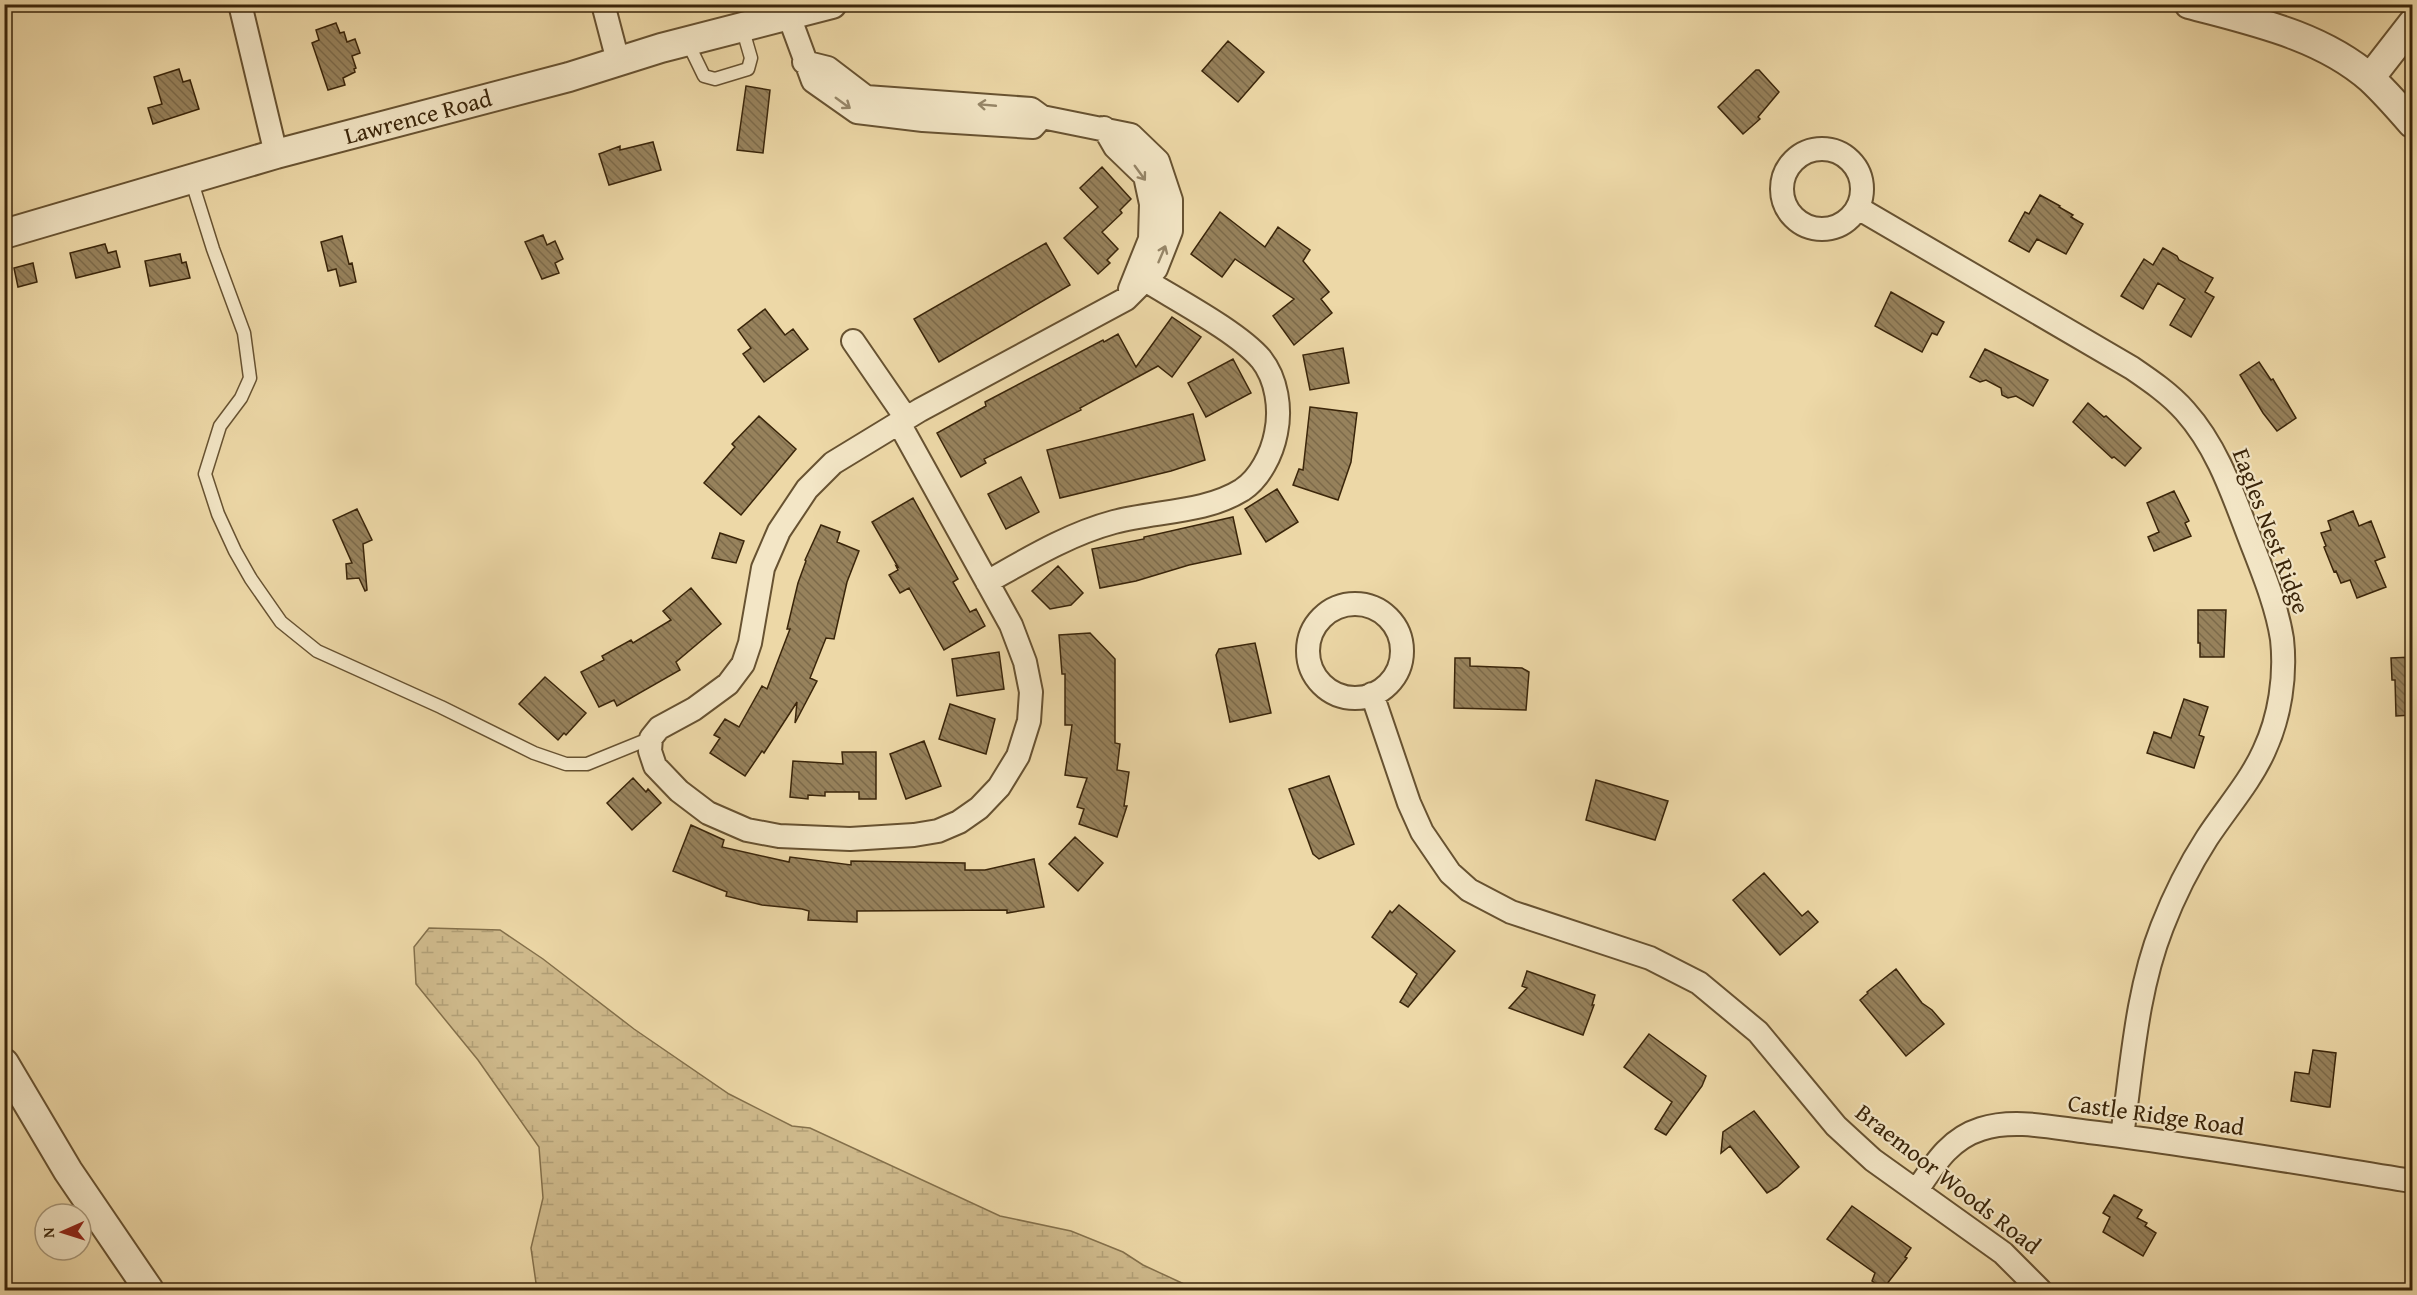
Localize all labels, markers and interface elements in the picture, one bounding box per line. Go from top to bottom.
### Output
street label: Lawrence Road [340,80,496,153]
one-way arrow [835,97,851,109]
one-way arrow [977,99,997,110]
one-way arrow [1133,165,1146,181]
one-way arrow [1157,246,1168,264]
street label: Eagles Nest Ridge [2224,443,2319,619]
street label: Castle Ridge Road [2066,1085,2247,1144]
street label: Braemoor Woods Road [1848,1095,2049,1262]
north arrow [33,1202,93,1262]
text: N [36,1227,60,1239]

